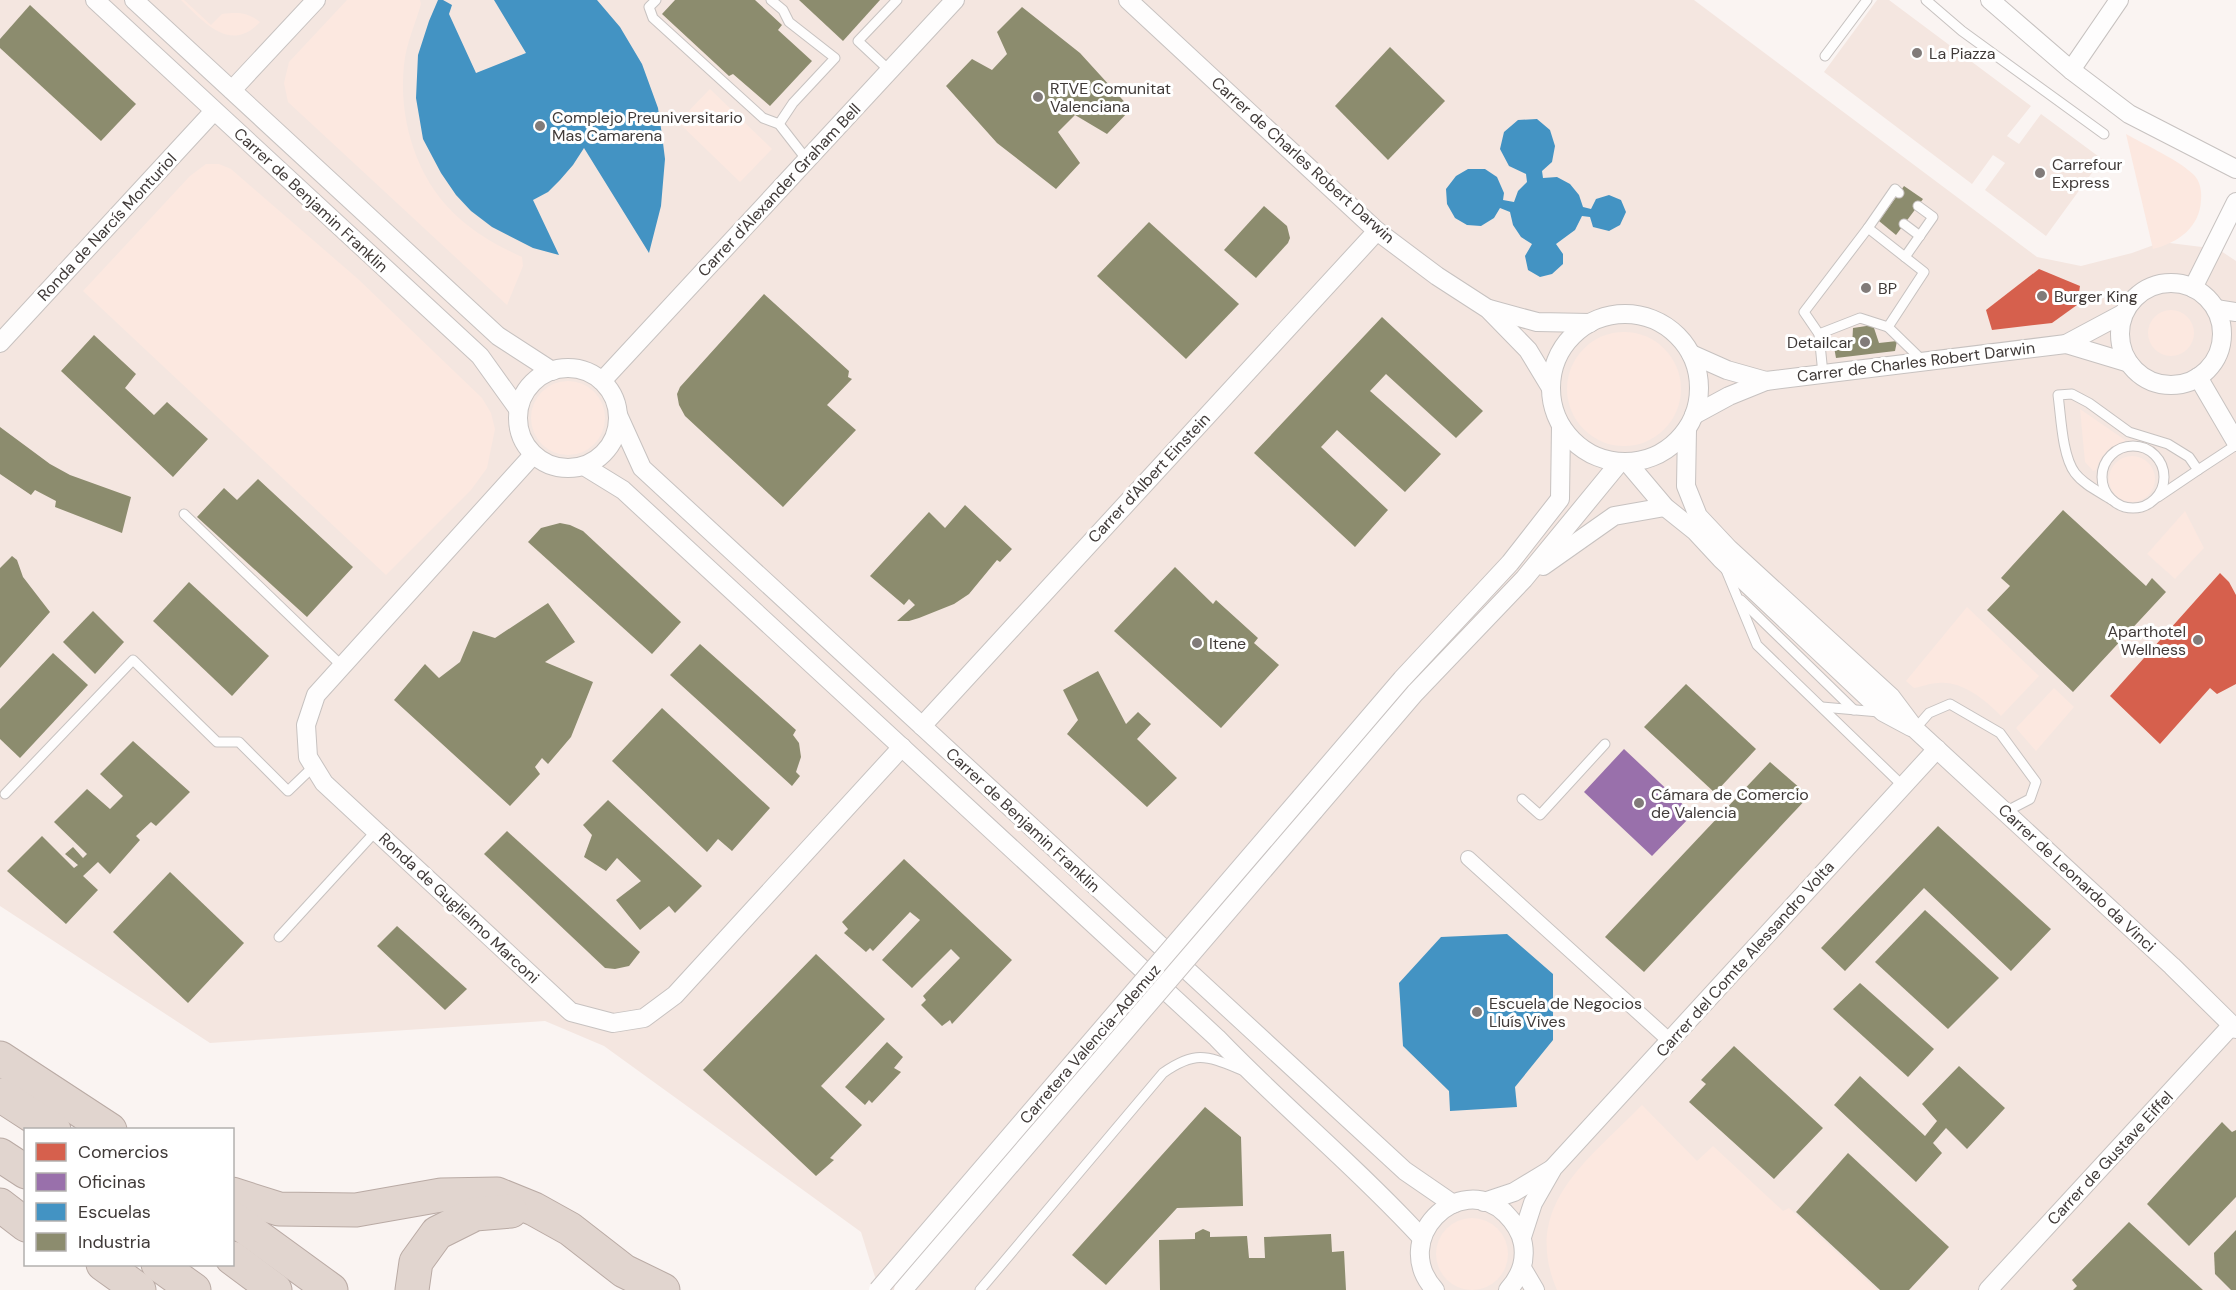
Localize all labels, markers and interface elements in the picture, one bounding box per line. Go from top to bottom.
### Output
place label: La Piazza [1929,43,1996,64]
marker: La Piazza [1910,46,1924,60]
street label: Carrer de Charles Robert Darwin [1207,72,1399,248]
place label: RTVE Comunitat Valenciana [1050,78,1171,117]
marker: RTVE Comunitat Valenciana [1031,90,1045,104]
street label: Carrer d'Alexander Graham Bell [693,99,865,281]
place label: Complejo Preuniversitario Mas Camarena [552,107,743,146]
marker: Complejo Preuniversitario Mas Camarena [533,119,547,133]
street label: Carrer de Benjamin Franklin [229,123,393,277]
street label: Ronda de Narcís Monturiol [33,149,181,305]
place label: Carrefour Express [2052,154,2123,193]
marker: Carrefour Express [2033,166,2047,180]
place label: BP [1878,278,1897,299]
marker: BP [1859,281,1873,295]
place label: Burger King [2054,286,2138,307]
marker: Burger King [2035,289,2049,303]
place label: Detailcar [1787,332,1853,353]
marker: Detailcar [1858,335,1872,349]
street label: Carrer de Charles Robert Darwin [1796,337,2036,387]
street label: Carrer d'Albert Einstein [1083,409,1215,547]
place label: Aparthotel Wellness [2107,621,2186,660]
place label: Itene [1209,633,1246,654]
marker: Aparthotel Wellness [2191,633,2205,647]
marker: Itene [1190,636,1204,650]
street label: Carrer de Benjamin Franklin [941,743,1105,897]
place label: Cámara de Comercio de Valencia [1651,784,1809,823]
marker: Cámara de Comercio de Valencia [1632,796,1646,810]
street label: Carrer de Leonardo da Vinci [1994,799,2160,957]
street label: Ronda de Guglielmo Marconi [374,828,544,988]
street label: Carrer del Comte Alessandro Volta [1651,857,1839,1061]
street label: Carretera Valencia-Ademuz [1015,960,1165,1128]
place label: Escuela de Negocios Lluís Vives [1489,993,1642,1032]
marker: Escuela de Negocios Lluís Vives [1470,1005,1484,1019]
street label: Carrer de Gustave Eiffel [2042,1087,2178,1229]
legend [24,1128,234,1266]
text: Comercios [78,1140,169,1164]
text: Oficinas [78,1170,146,1194]
text: Escuelas [78,1200,151,1224]
text: Industria [78,1230,151,1254]

